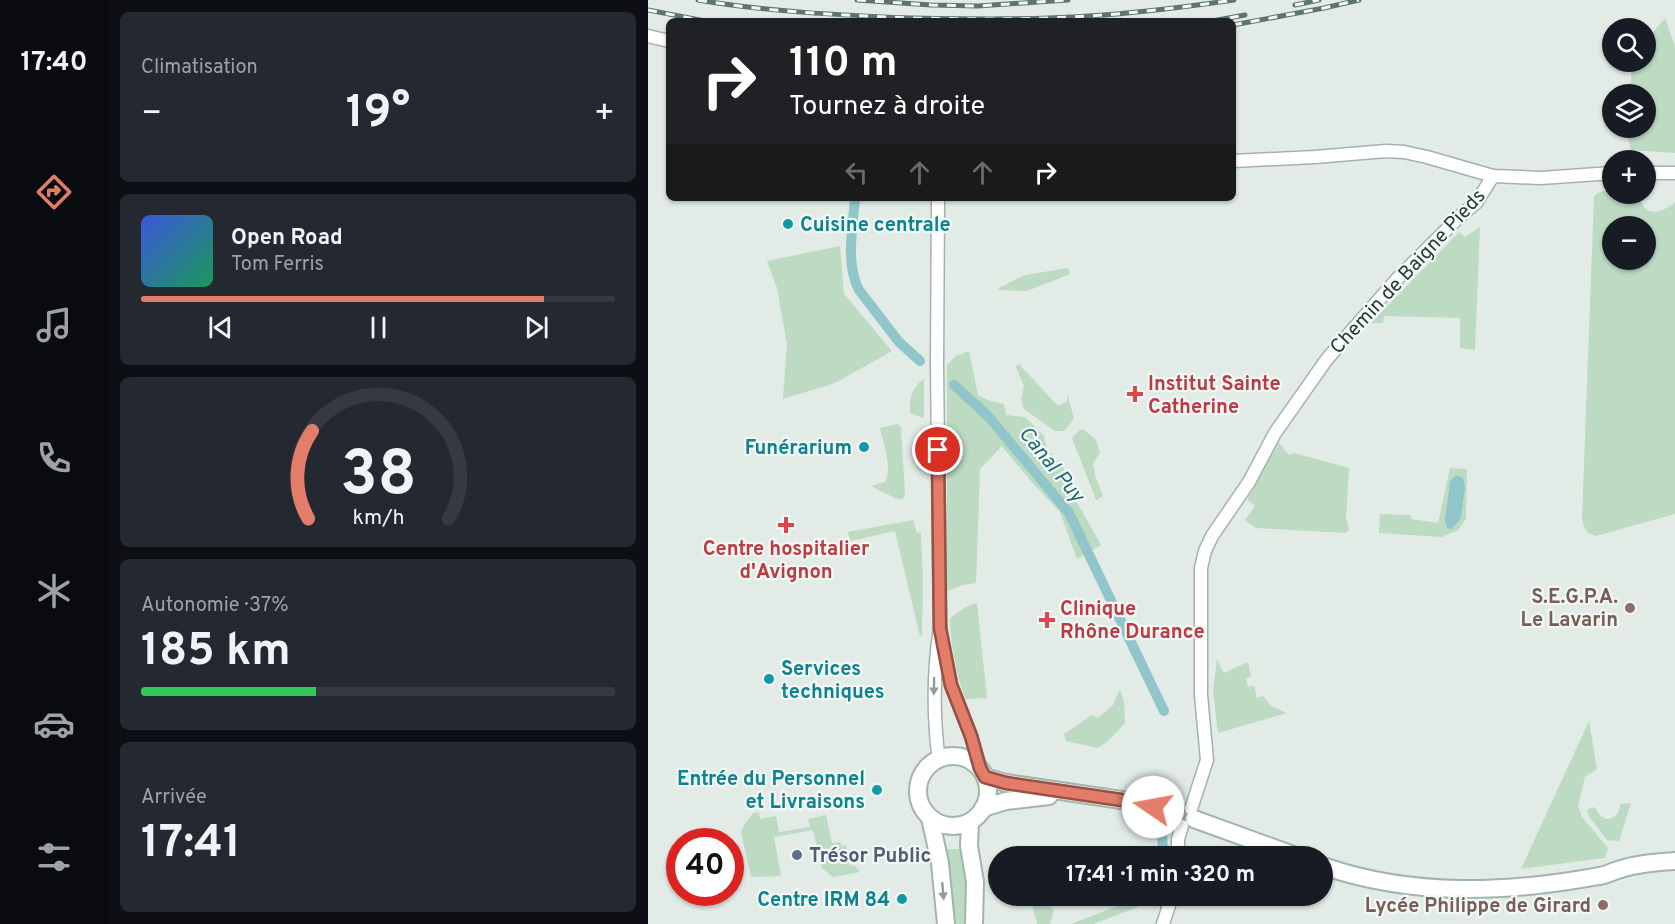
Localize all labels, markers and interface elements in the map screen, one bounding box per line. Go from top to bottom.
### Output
map controls [1602,18,1656,270]
button: search [1602,18,1656,72]
text: 110 m [789,38,898,91]
icon: right [690,42,768,120]
text: 17:40 [21,46,87,80]
text: Climatisation [141,55,258,81]
button: layers [1602,84,1656,138]
text: 19° [346,86,410,143]
text: Tournez à droite [789,90,985,124]
text: − [141,94,162,136]
text: + [594,94,615,136]
button: + [1602,150,1656,204]
icon: left [840,156,873,189]
icon: ahead [903,156,936,189]
icon: ahead [966,156,999,189]
icon: right [1029,156,1062,189]
icon: directions [33,171,75,213]
street label: Chemin de Baigne Pieds [1325,184,1492,361]
place label: Cuisine centrale [800,213,951,239]
button: − [1602,216,1656,270]
marker: Cuisine centrale [781,217,795,231]
text: Open Road [231,225,343,252]
text: Tom Ferris [231,252,324,278]
icon: music [33,304,75,346]
icon: previous [204,311,237,344]
icon: pause [362,311,395,344]
icon: next [520,311,553,344]
place label: Institut Sainte Catherine [1148,372,1281,421]
marker: Institut Sainte Catherine [1126,385,1144,403]
water label: Canal Puy [1012,421,1091,510]
pin [912,424,963,475]
icon: arrive [921,433,954,466]
place label: Funérarium [745,436,852,462]
icon: phone [33,437,75,479]
text: 38 [340,438,416,517]
marker: Funérarium [857,440,871,454]
text: km/h [352,505,404,532]
marker: Centre hospitalier d'Avignon [777,516,795,534]
place label: Centre hospitalier d'Avignon [703,537,870,586]
icon: climate [33,570,75,612]
place label: S.E.G.P.A. Le Lavarin [1521,585,1618,634]
text: Autonomie · 37% [141,593,289,619]
place label: Clinique Rhône Durance [1060,597,1205,646]
marker: S.E.G.P.A. Le Lavarin [1623,601,1637,615]
marker: Clinique Rhône Durance [1038,611,1056,629]
text: 185 km [141,624,291,681]
place label: Services techniques [781,657,885,706]
marker: Services techniques [762,672,776,686]
one-way arrow [929,677,939,696]
icon: car [33,703,75,745]
place label: Entrée du Personnel et Livraisons [677,767,865,816]
position arrow [1121,775,1185,839]
marker: Entrée du Personnel et Livraisons [870,783,884,797]
text: Arrivée [141,785,207,811]
text: 17:41 [141,816,241,873]
speed limit sign: 40 [666,828,744,906]
icon: filters [33,836,75,878]
place label: Trésor Public [809,844,931,870]
marker: Trésor Public [790,848,804,862]
text: 17:41 · 1 min · 320 m [1066,862,1255,889]
one-way arrow [938,882,948,901]
place label: Centre IRM 84 [757,888,890,914]
marker: Centre IRM 84 [895,892,909,906]
place label: Lycée Philippe de Girard [1365,894,1591,920]
marker: Lycée Philippe de Girard [1596,898,1610,912]

